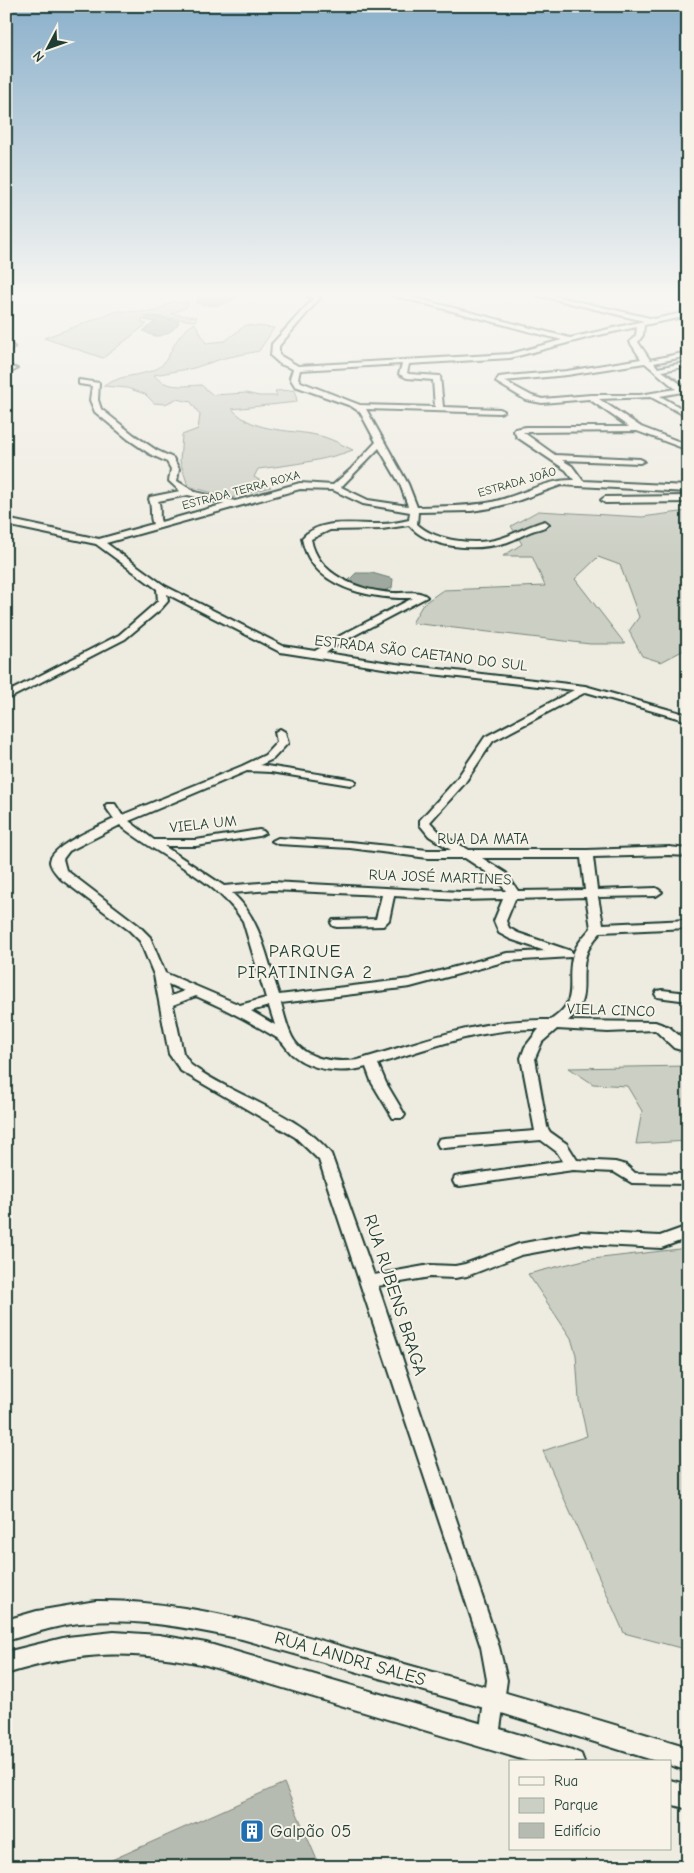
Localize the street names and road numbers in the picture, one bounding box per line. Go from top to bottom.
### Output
street label: ESTRADA JOÃO [476,464,558,500]
street label: ESTRADA TERRA ROXA [180,467,302,512]
street label: ESTRADA SÃO CAETANO DO SUL [313,631,529,675]
street label: VIELA UM [169,812,237,836]
street label: RUA DA MATA [437,830,529,848]
street label: RUA JOSÉ MARTINES [368,865,512,888]
street label: VIELA CINCO [567,999,655,1021]
street label: RUA RUBENS BRAGA [359,1212,431,1378]
street label: RUA LANDRI SALES [272,1627,428,1691]

